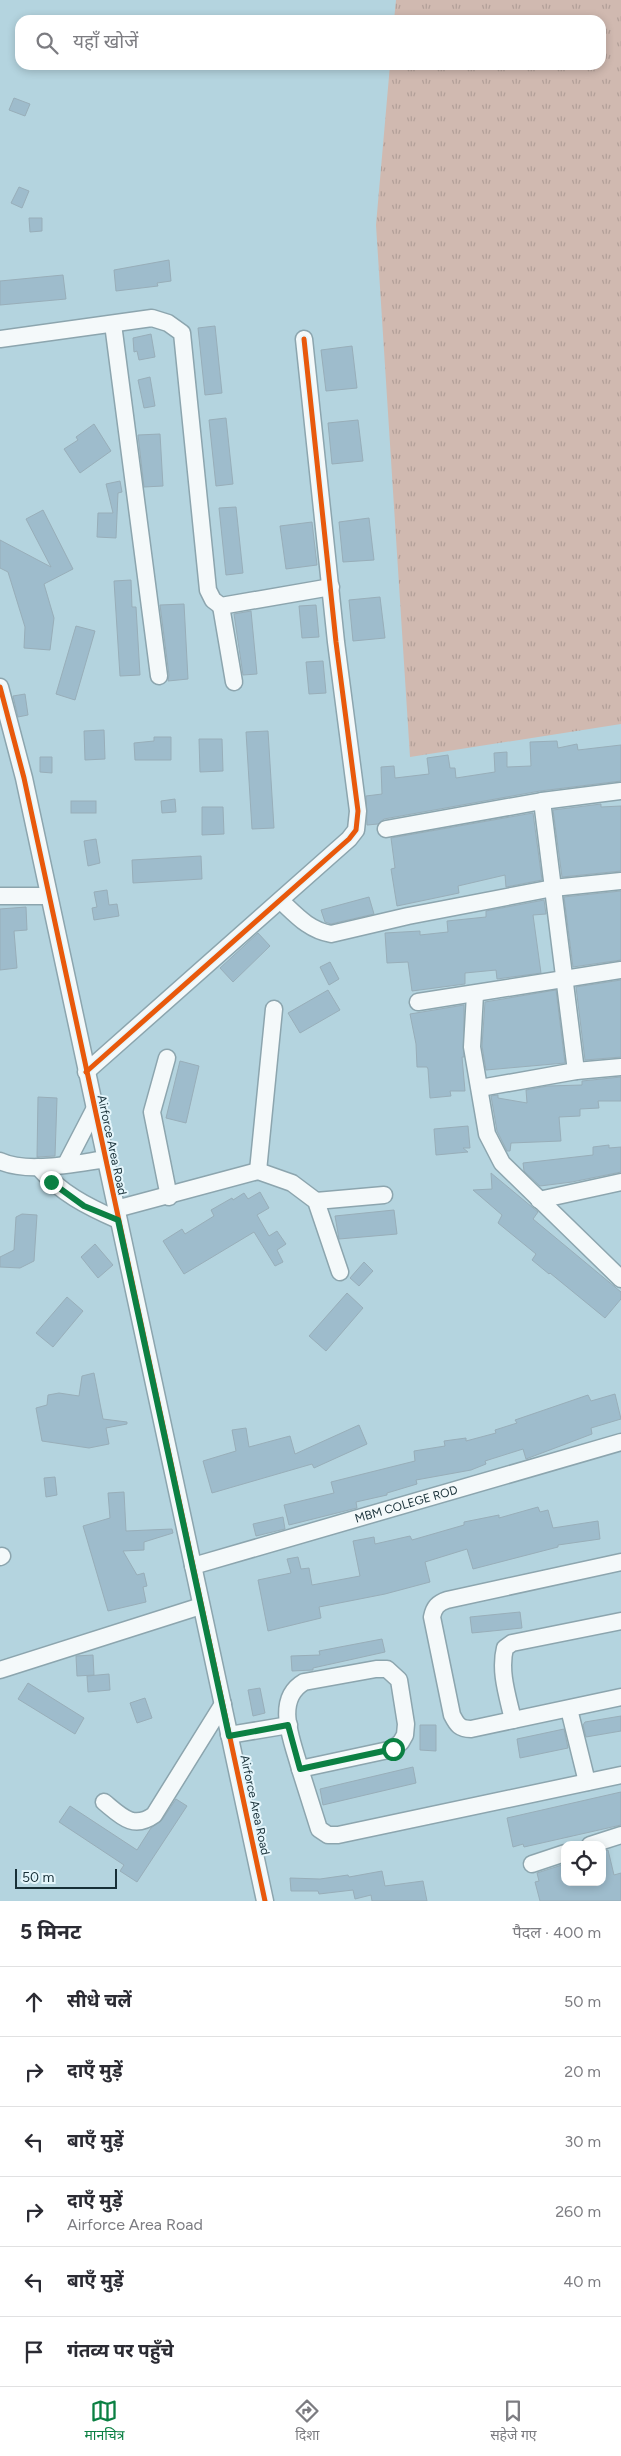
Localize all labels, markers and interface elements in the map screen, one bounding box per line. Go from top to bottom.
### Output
search box [15,15,606,70]
icon: search [33,29,61,57]
text: यहाँ खोजें [73,30,138,53]
street label: Airforce Area Road [95,1094,129,1196]
route end [40,1171,63,1194]
street label: MBM COLEGE ROD [353,1483,459,1526]
route start [382,1738,405,1761]
street label: Airforce Area Road [238,1754,272,1856]
map controls [561,1841,606,1886]
button: locate [561,1841,606,1886]
scale bar [15,1866,118,1889]
text: 50 m [22,1869,54,1886]
text: 5 मिनट [20,1919,81,1944]
text: पैदल · 400 m [513,1923,601,1942]
icon: ahead [20,1988,48,2016]
text: सीधे चलें [67,1989,131,2012]
text: 50 m [564,1992,601,2011]
icon: right [20,2058,48,2086]
text: दाएँ मुड़ें [67,2059,123,2082]
text: 20 m [564,2062,601,2081]
icon: left [20,2128,48,2156]
text: बाएँ मुड़ें [67,2129,124,2152]
text: 30 m [564,2132,601,2151]
text: दाएँ मुड़ें [67,2189,123,2212]
icon: right [20,2198,48,2226]
text: 260 m [555,2202,601,2221]
text: Airforce Area Road [67,2215,203,2234]
icon: left [20,2268,48,2296]
text: बाएँ मुड़ें [67,2269,124,2292]
text: 40 m [563,2272,601,2291]
icon: arrive [20,2338,48,2366]
text: गंतव्य पर पहुँचे [67,2339,174,2362]
tab: मानचित्र [84,2397,124,2446]
tab: दिशा [293,2397,321,2446]
tab: सहेजे गए [490,2397,537,2446]

